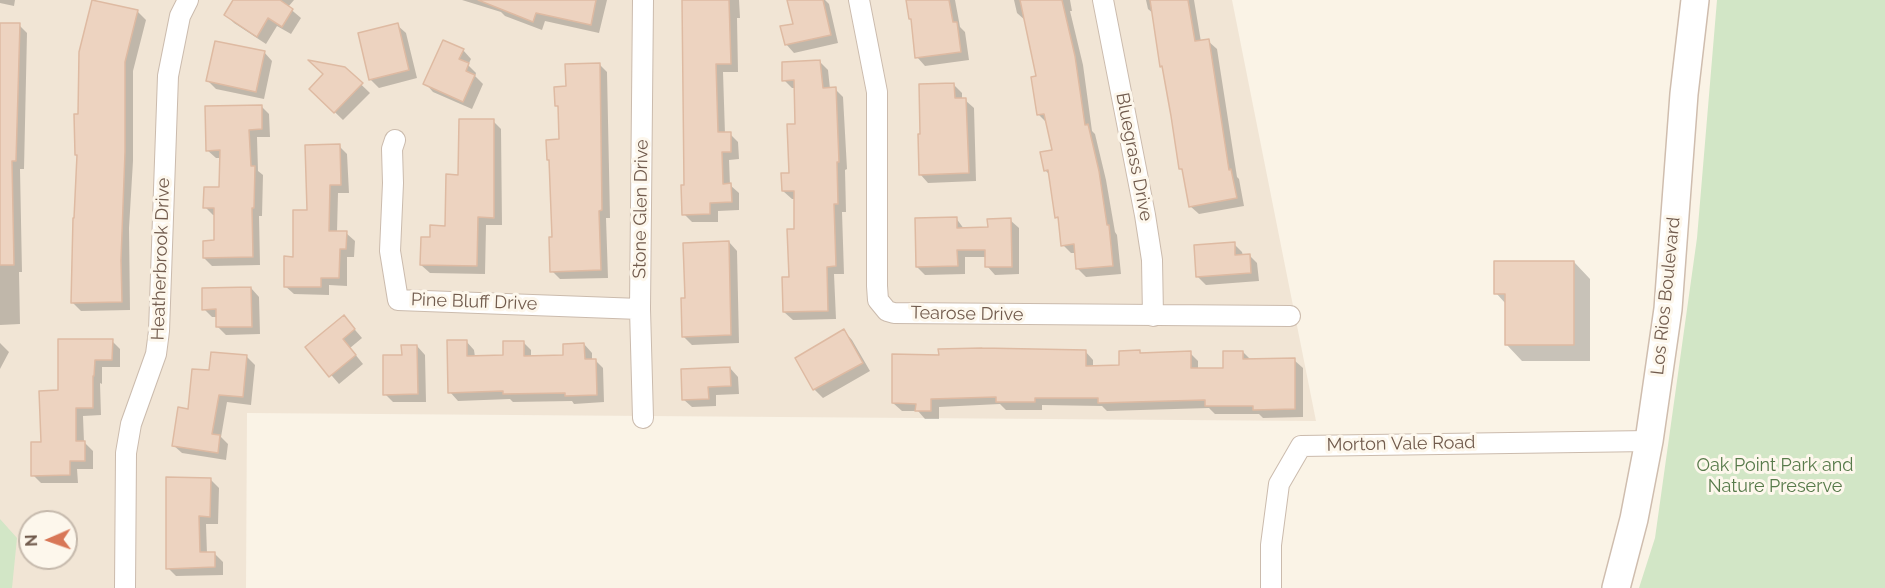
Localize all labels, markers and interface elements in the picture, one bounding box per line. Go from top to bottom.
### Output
street label: Bluegrass Drive [1111,91,1157,223]
street label: Stone Glen Drive [629,139,653,279]
street label: Heatherbrook Drive [147,177,175,341]
street label: Los Rios Boulevard [1647,216,1685,376]
street label: Pine Bluff Drive [410,289,538,315]
street label: Tearose Drive [910,302,1024,326]
street label: Morton Vale Road [1326,432,1476,456]
park label: Oak Point Park and Nature Preserve [1697,455,1853,498]
north arrow [18,510,78,570]
text: N [22,534,41,547]

